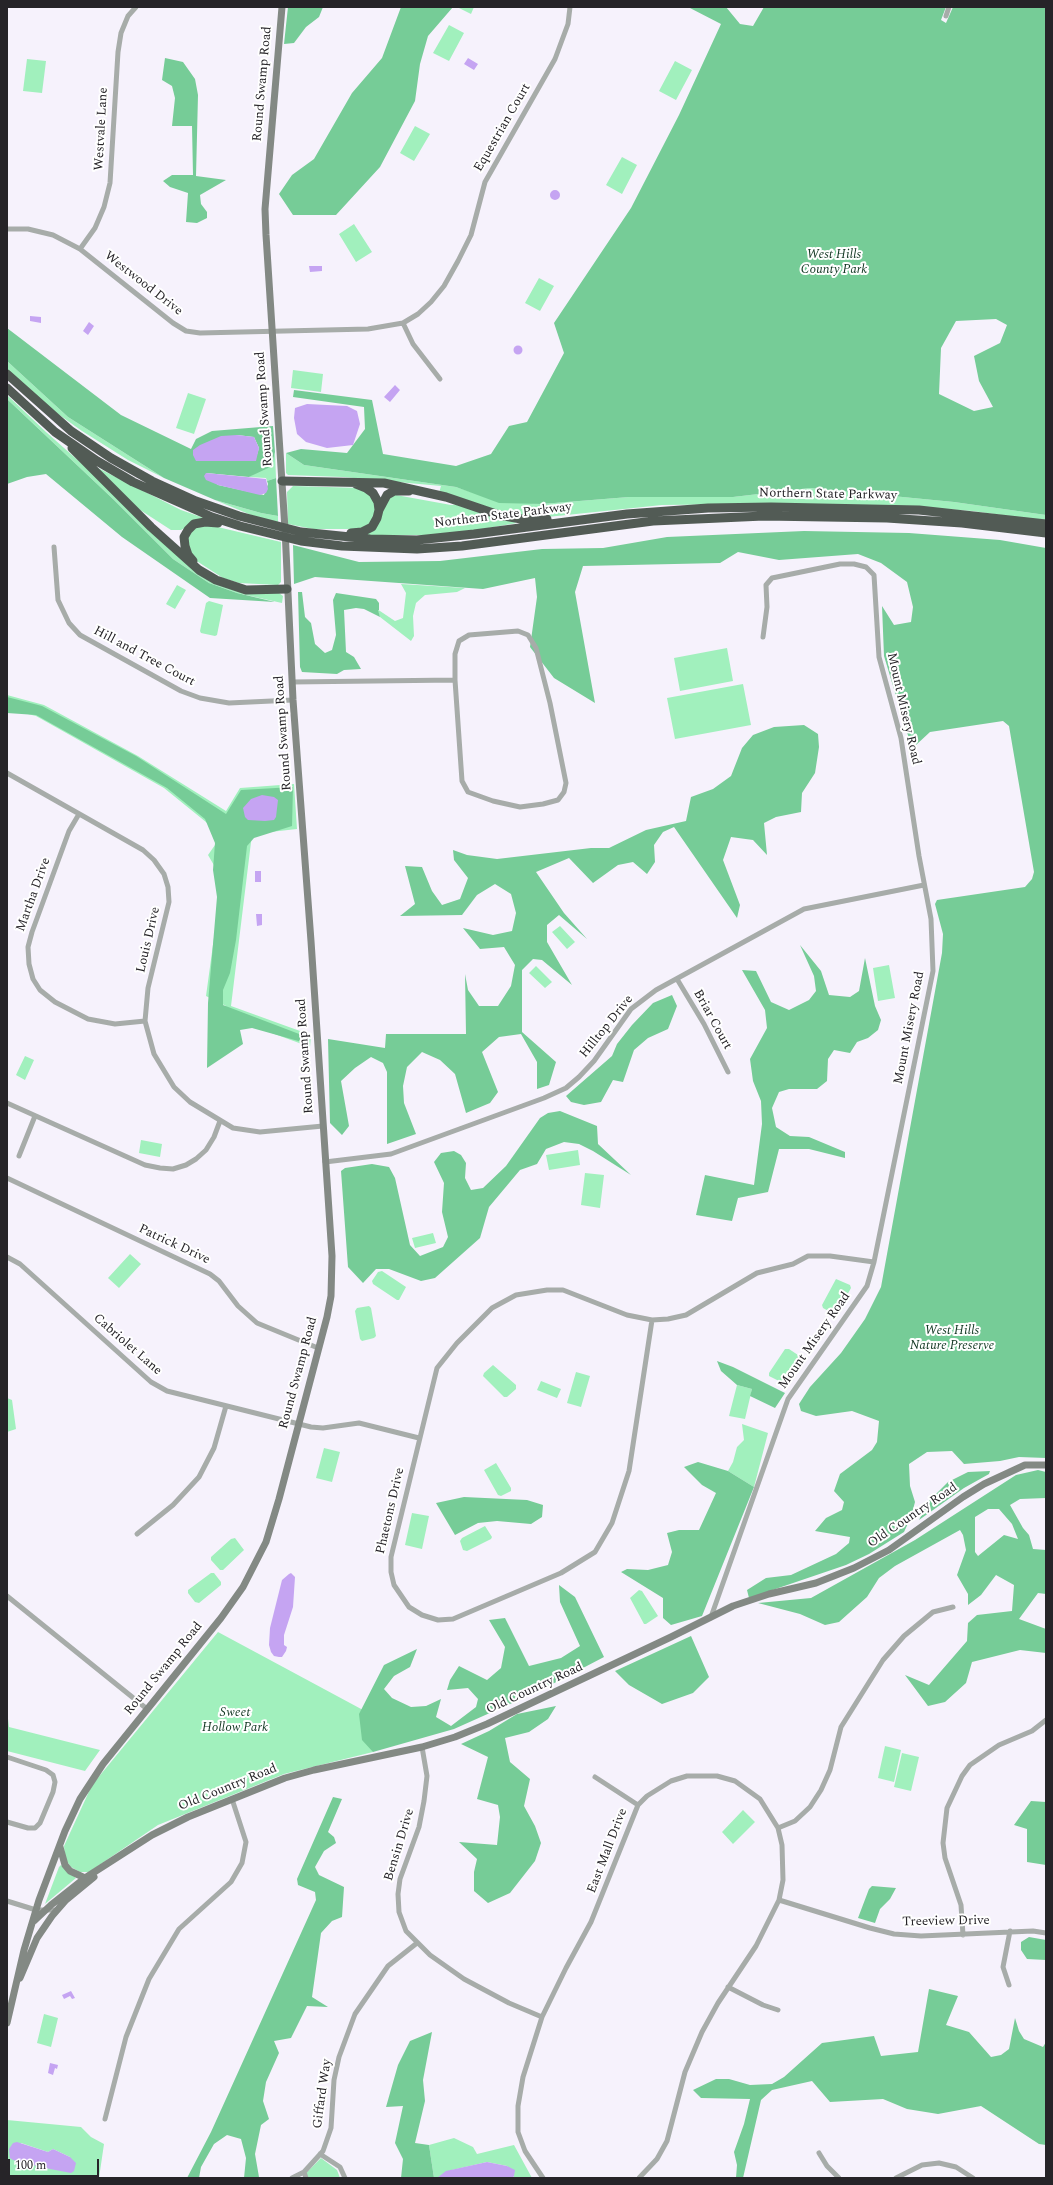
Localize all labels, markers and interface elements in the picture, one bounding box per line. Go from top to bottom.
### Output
street label: Round Swamp Road [250,26,276,142]
street label: Equestrian Court [471,81,535,175]
street label: Westvale Lane [92,87,112,171]
park label: West Hills County Park [801,247,867,278]
street label: Westwood Drive [101,249,185,319]
street label: Round Swamp Road [253,351,277,467]
street label: Northern State Parkway [759,486,897,504]
street label: Northern State Parkway [433,500,573,532]
street label: Hill and Tree Court [91,624,197,690]
street label: Mount Misery Road [883,651,923,767]
street label: Round Swamp Road [272,675,296,791]
street label: Martha Drive [13,856,55,934]
street label: Louis Drive [134,905,164,975]
street label: Mount Misery Road [891,970,929,1086]
street label: Briar Court [689,987,735,1053]
street label: Hilltop Drive [577,992,637,1062]
street label: Round Swamp Road [294,998,318,1114]
street label: Patrick Drive [136,1222,212,1268]
street label: Mount Misery Road [776,1290,854,1392]
street label: Cabriolet Lane [90,1311,164,1379]
street label: Round Swamp Road [277,1315,321,1431]
park label: West Hills Nature Preserve [910,1323,994,1354]
street label: Phaetons Drive [373,1466,409,1556]
street label: Old Country Road [865,1480,961,1552]
street label: Round Swamp Road [122,1619,206,1719]
street label: Old Country Road [484,1660,586,1718]
park label: Sweet Hollow Park [202,1705,268,1736]
street label: Old Country Road [176,1761,280,1815]
street label: East Mall Drive [585,1806,631,1896]
street label: Bensin Drive [382,1807,418,1883]
street label: Treeview Drive [902,1913,990,1931]
street label: Giffard Way [310,2058,336,2130]
scale bar [10,2151,101,2177]
text: 100 m [15,2156,46,2175]

